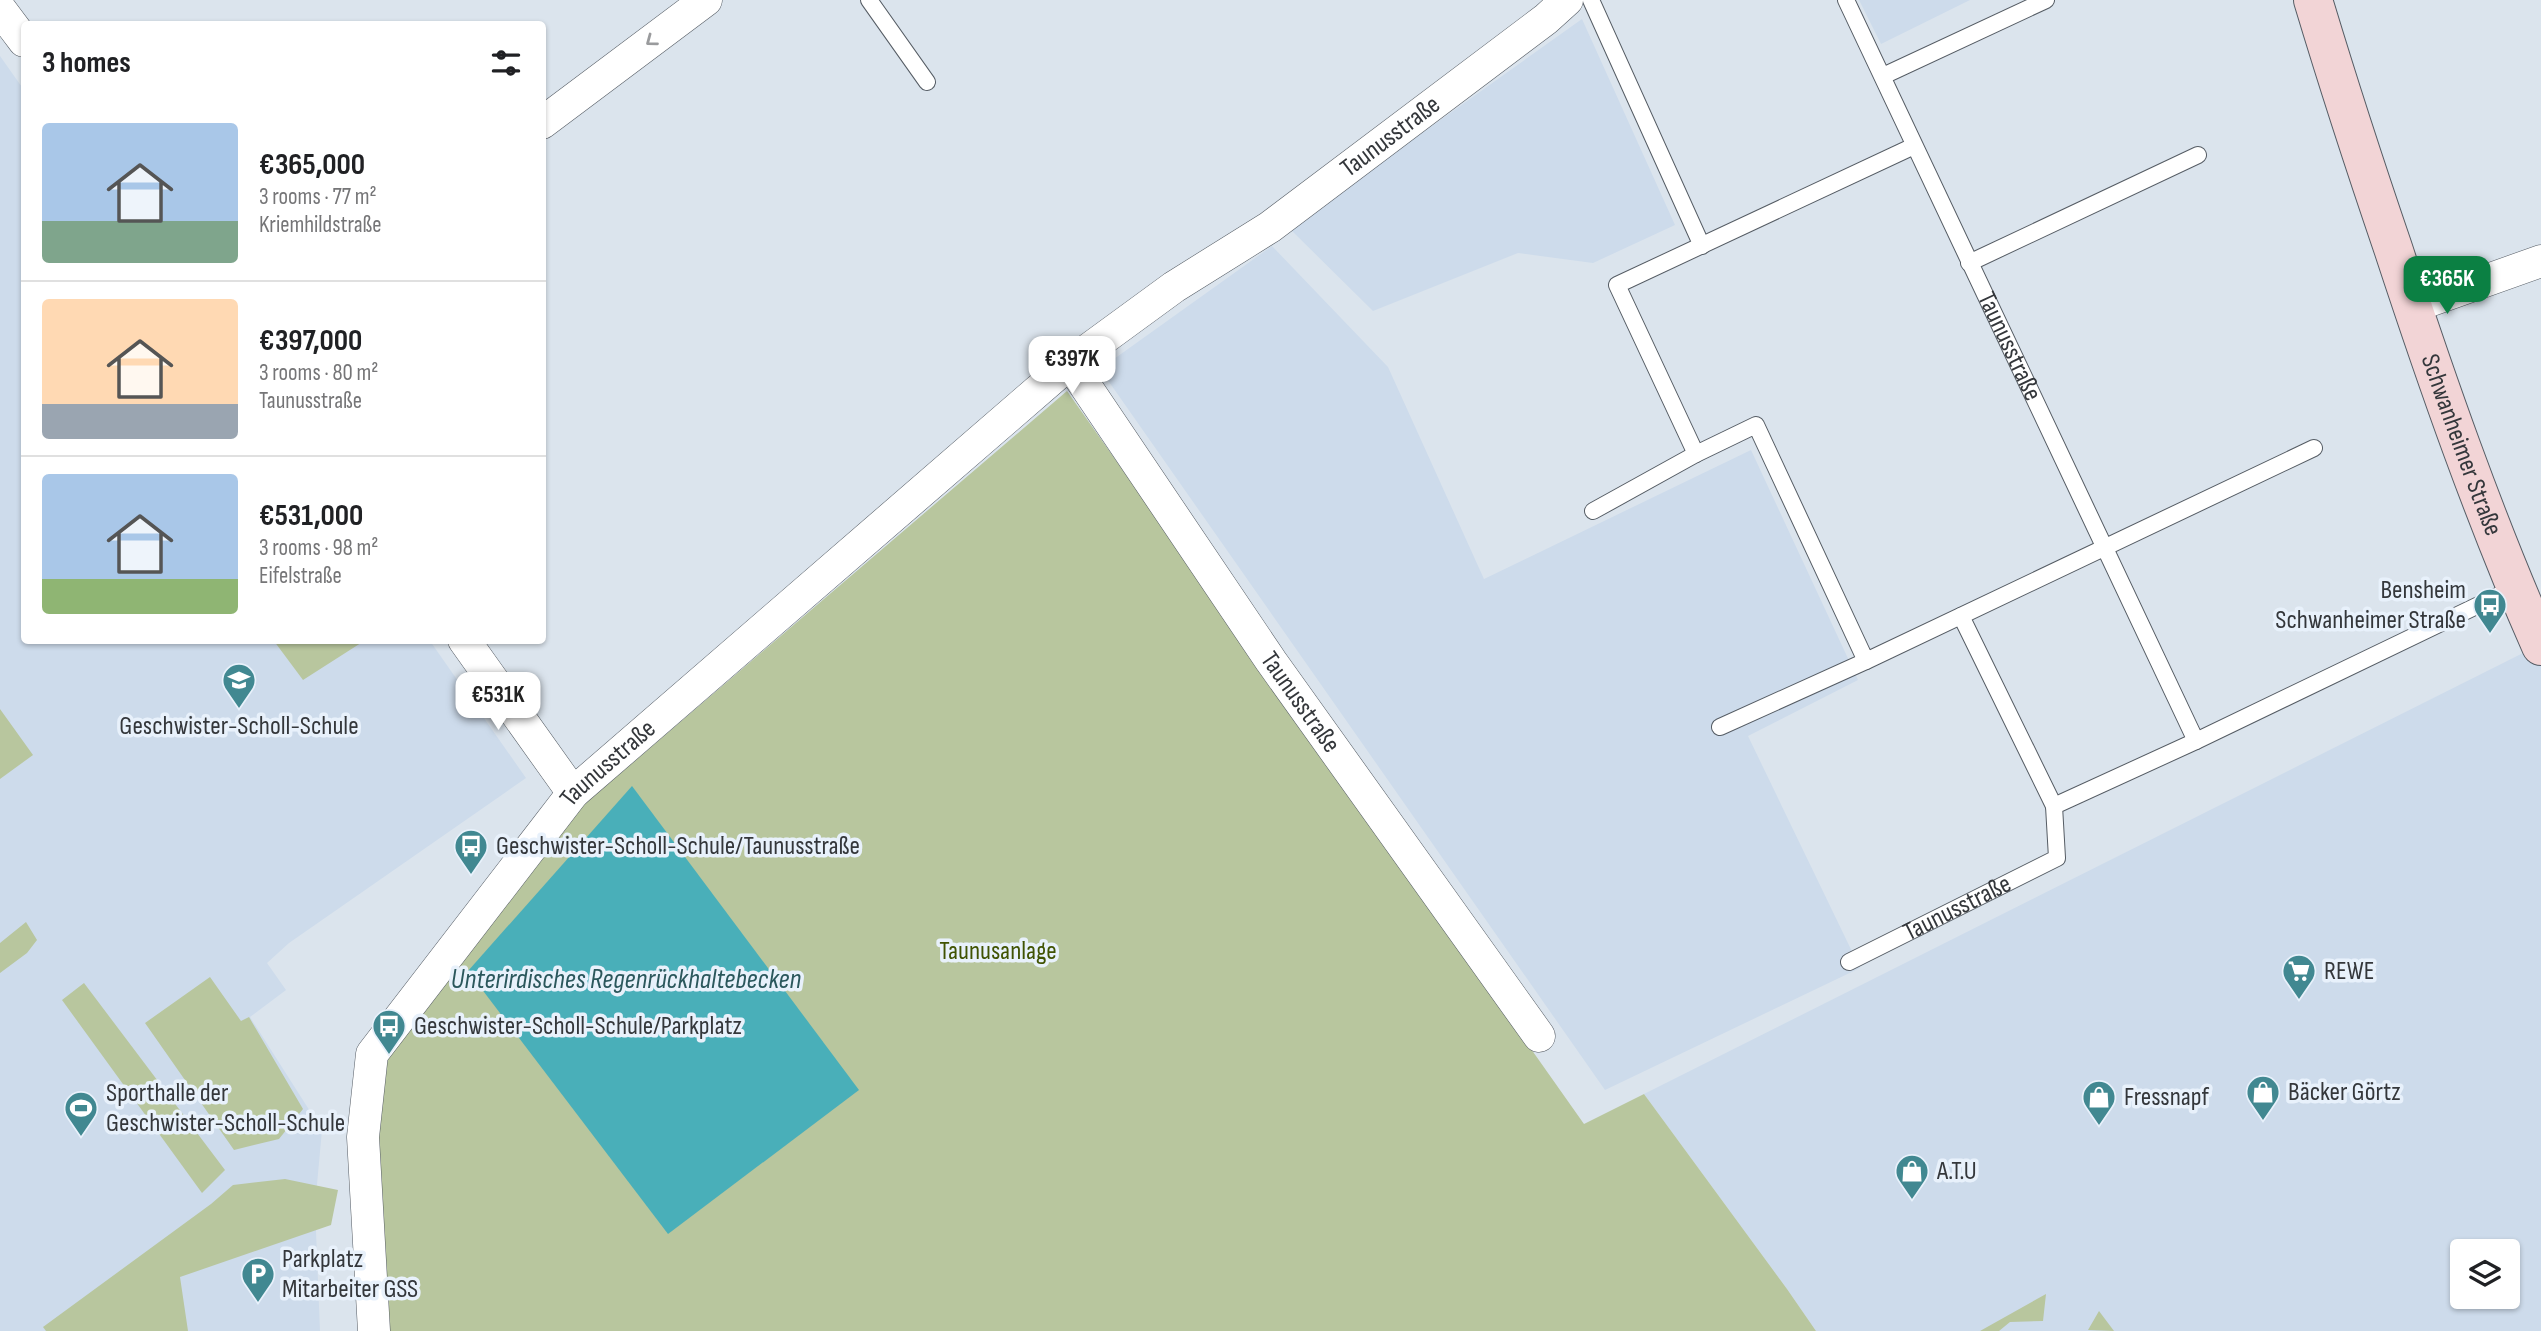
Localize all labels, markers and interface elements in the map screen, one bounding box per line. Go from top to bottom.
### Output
one-way arrow [646,33,659,45]
icon: filters [487,44,525,82]
text: 3 homes [42,45,131,81]
street label: Taunusstraße [1334,89,1446,184]
text: €365,000 [259,147,365,183]
icon: home [98,151,182,235]
text: 3 rooms · 77 m² [259,183,377,211]
text: Kriemhildstraße [259,211,381,239]
pin: €365K [2398,256,2496,316]
text: €365K [2420,265,2474,293]
street label: Taunusstraße [1971,287,2048,406]
text: €397,000 [259,323,362,359]
icon: home [98,327,182,411]
pin: €397K [1023,336,1121,396]
text: €397K [1045,345,1099,373]
street label: Schwanheimer Straße [2414,350,2509,540]
text: 3 rooms · 80 m² [259,359,378,387]
text: Taunusstraße [259,387,362,415]
text: €531,000 [259,498,363,534]
icon: home [98,502,182,586]
text: 3 rooms · 98 m² [259,534,378,562]
text: Eifelstraße [259,562,342,590]
place label: Bensheim Schwanheimer Straße [2275,575,2466,636]
bus stop icon: Bensheim Schwanheimer Straße [2471,586,2509,635]
street label: Taunusstraße [1254,646,1347,759]
school or university icon: Geschwister-Scholl-Schule [220,661,258,710]
pin: €531K [449,672,547,732]
text: €531K [472,681,525,709]
place label: Geschwister-Scholl-Schule [119,711,359,742]
street label: Taunusstraße [553,713,662,812]
bus stop icon: Geschwister-Scholl-Schule/Taunusstraße [452,827,490,876]
place label: Geschwister-Scholl-Schule/Taunusstraße [496,831,860,862]
street label: Taunusstraße [1898,868,2016,948]
park label: Taunusanlage [939,936,1057,967]
supermarket icon: REWE [2280,952,2318,1001]
place label: REWE [2324,956,2374,987]
water label: Unterirdisches Regenrückhaltebecken [451,963,801,996]
bus stop icon: Geschwister-Scholl-Schule/Parkplatz [370,1007,408,1056]
place label: Geschwister-Scholl-Schule/Parkplatz [414,1011,742,1042]
shop icon: Bäcker Görtz [2244,1073,2282,1122]
place label: Bäcker Görtz [2288,1077,2401,1108]
place label: Sporthalle der Geschwister-Scholl-Schule [106,1078,345,1139]
shop icon: Fressnapf [2080,1078,2118,1127]
place label: Fressnapf [2124,1082,2210,1113]
sports icon: Sporthalle der Geschwister-Scholl-Schule [62,1089,100,1138]
shop icon: A.T.U [1893,1152,1931,1201]
place label: A.T.U [1936,1156,1977,1187]
map controls [2450,1239,2520,1309]
button: layers [2450,1239,2520,1309]
place label: Parkplatz Mitarbeiter GSS [282,1244,418,1305]
parking icon: Parkplatz Mitarbeiter GSS [239,1255,277,1304]

